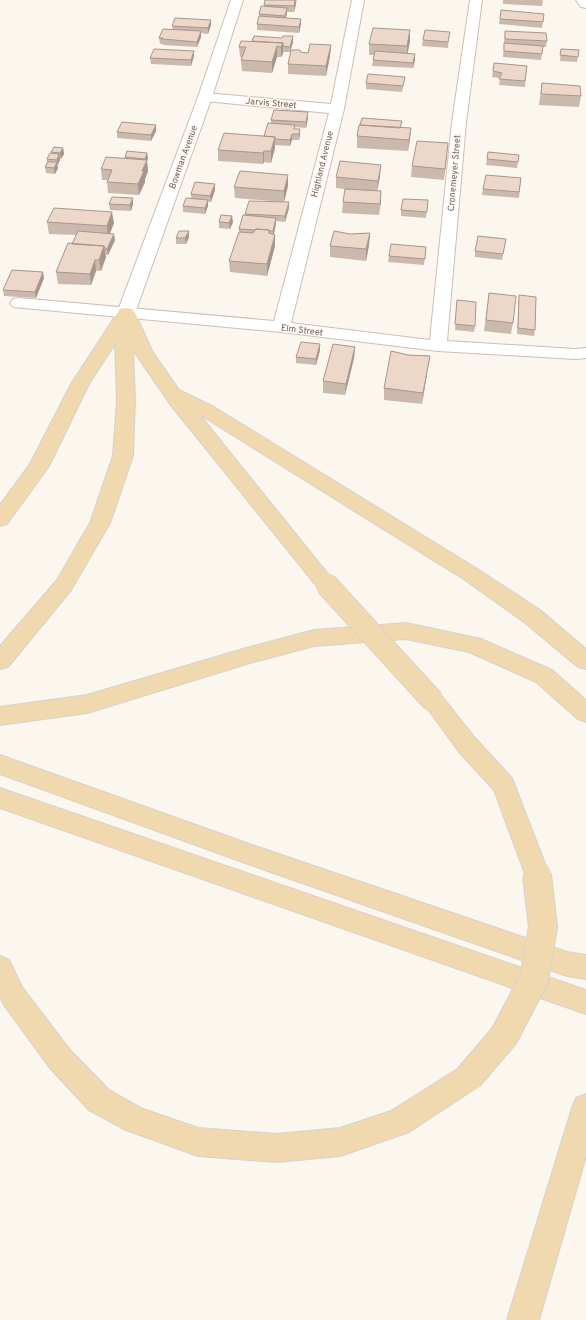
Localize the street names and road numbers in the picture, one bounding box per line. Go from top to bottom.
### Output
street label: Jarvis Street [245,96,297,111]
street label: Bowman Avenue [167,124,200,190]
street label: Highland Avenue [309,130,336,198]
street label: Cronemeyer Street [446,134,463,212]
street label: Elm Street [280,322,324,339]

